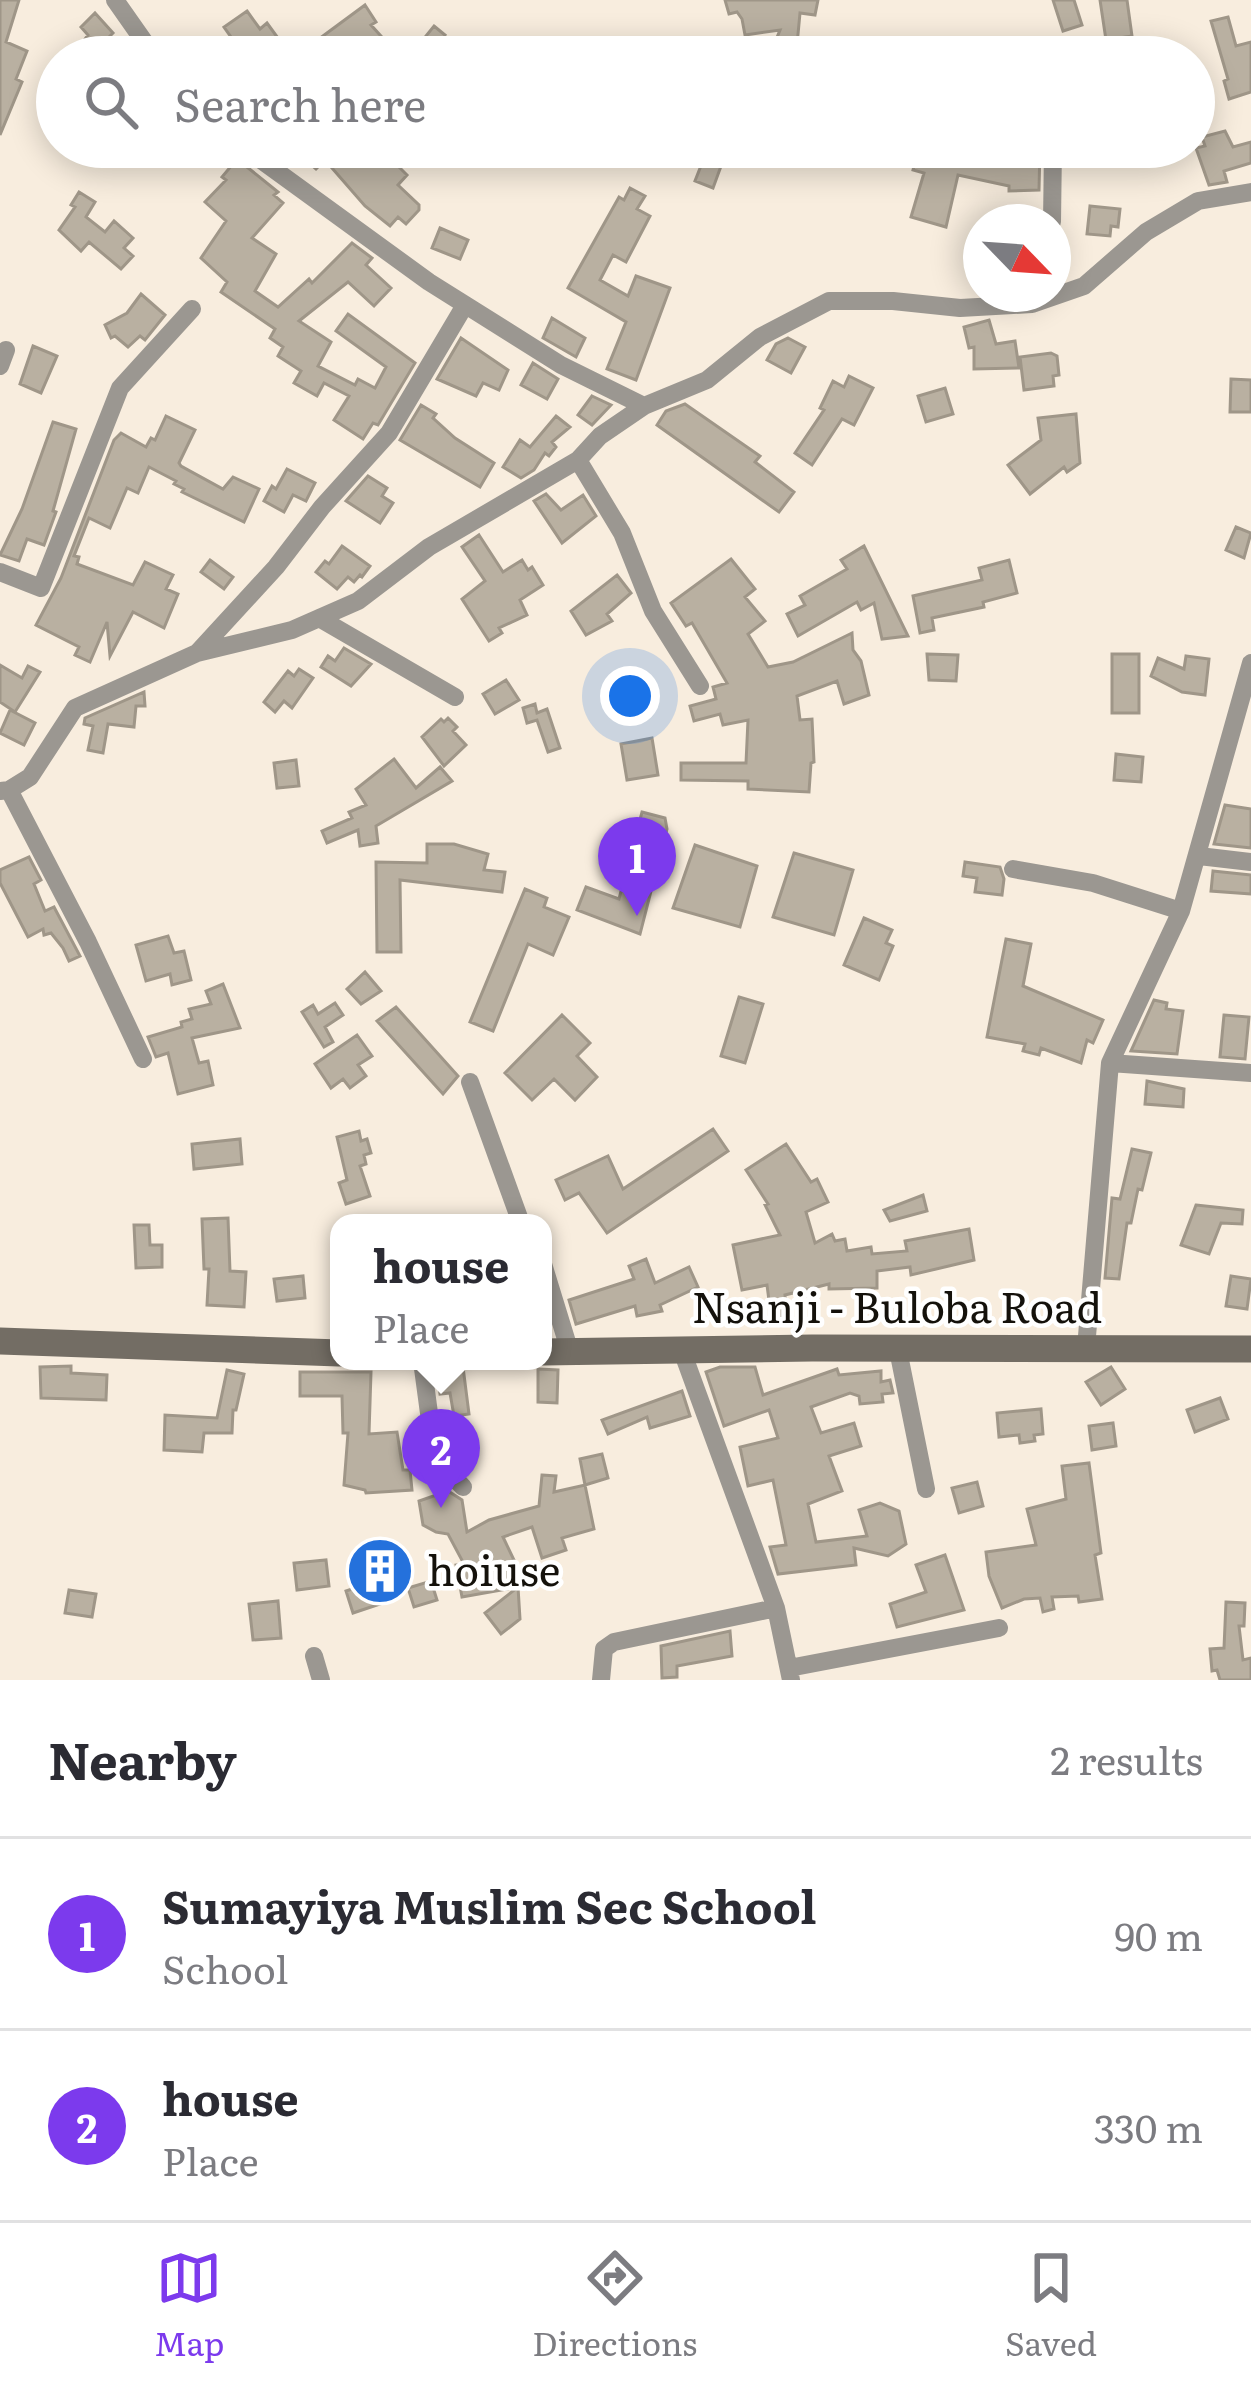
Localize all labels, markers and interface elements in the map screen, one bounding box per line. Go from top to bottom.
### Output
search box [36,36,1215,168]
icon: search [78,69,144,135]
text: Search here [174,69,426,136]
north arrow [963,204,1071,312]
your location [600,666,660,726]
pin: 1 [598,817,676,916]
popup [330,1214,552,1370]
text: house [373,1230,509,1297]
street label: Nsanji - Buloba Road [692,1274,1102,1336]
text: Place [373,1297,469,1355]
pin: 2 [402,1409,480,1508]
building icon: hoiuse [345,1536,415,1606]
place label: hoiuse [427,1537,561,1599]
text: Nearby [48,1720,237,1796]
text: 2 results [1050,1729,1203,1787]
text: Sumayiya Muslim Sec School [162,1871,817,1938]
text: 1 [79,1905,95,1963]
text: 90 m [1114,1905,1203,1963]
text: School [162,1938,288,1996]
text: house [162,2063,299,2130]
text: 2 [77,2097,97,2155]
text: 330 m [1094,2097,1203,2155]
text: Place [162,2130,259,2188]
tab: Map [154,2245,224,2366]
tab: Directions [532,2245,697,2366]
tab: Saved [1005,2245,1097,2366]

